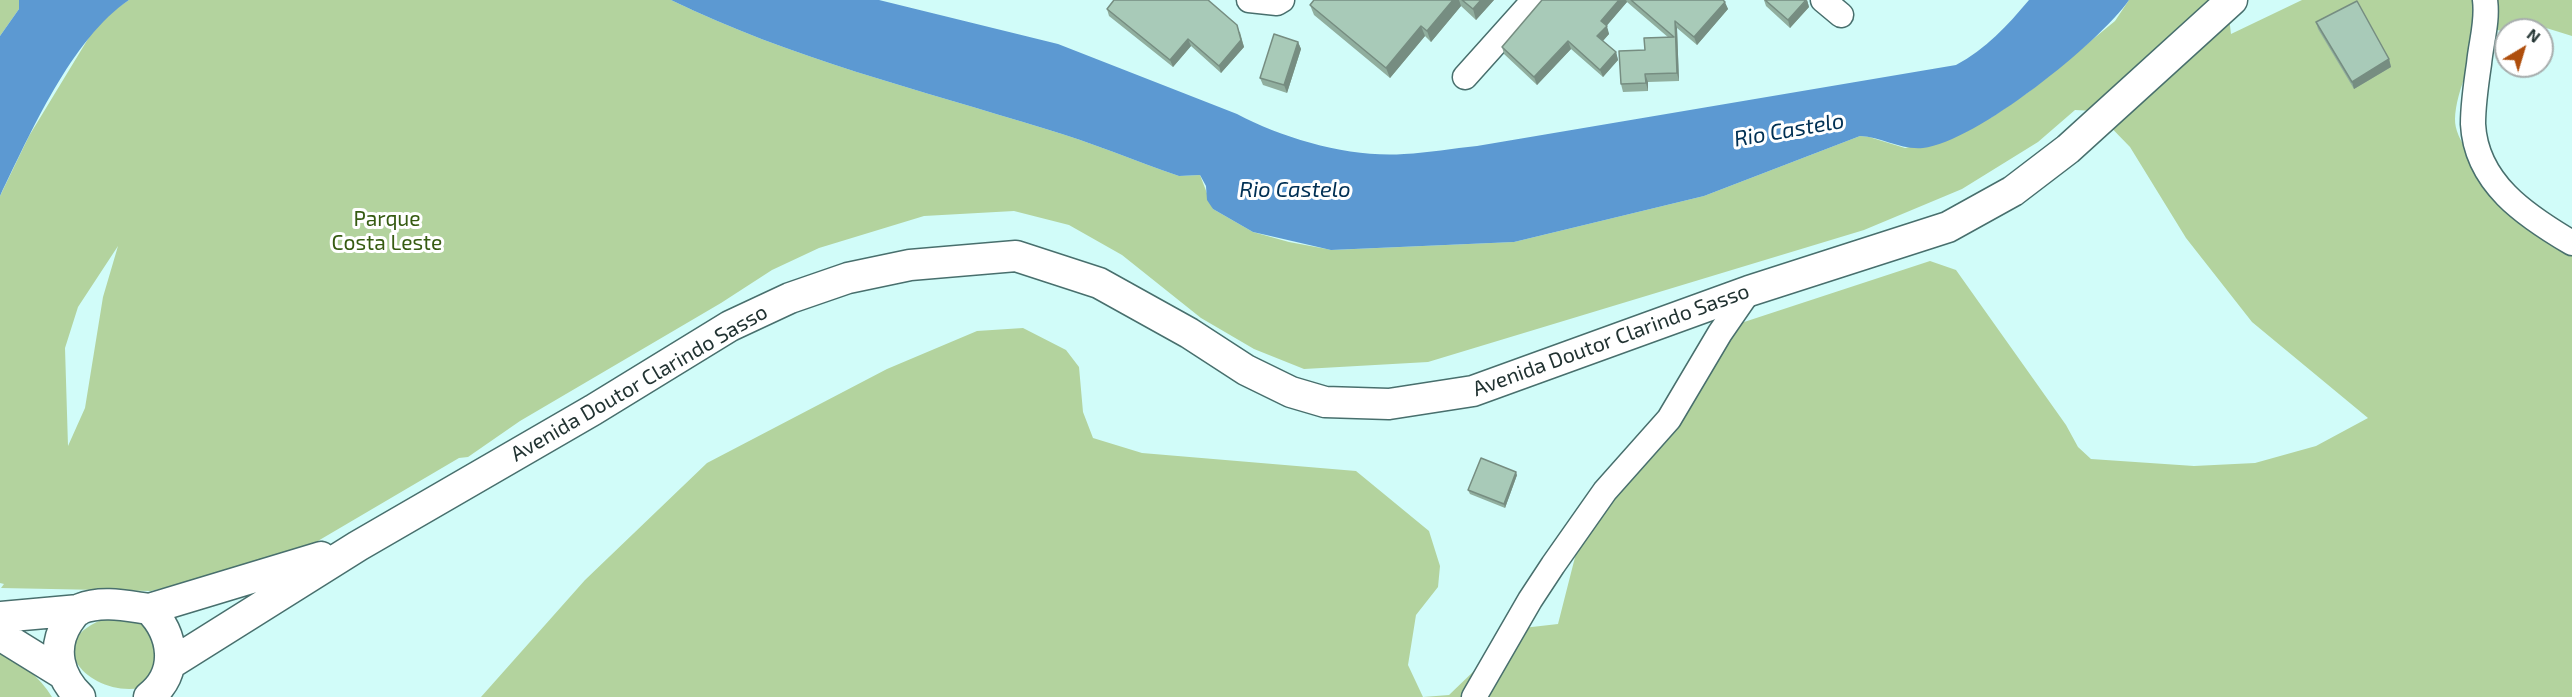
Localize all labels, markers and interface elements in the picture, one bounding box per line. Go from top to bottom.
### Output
north arrow [2494,18,2554,78]
text: N [2524,24,2545,46]
water label: Rio Castelo [1732,107,1846,153]
water label: Rio Castelo [1239,177,1351,203]
park label: Parque Costa Leste [332,206,442,256]
street label: Avenida Doutor Clarindo Sasso [1469,278,1753,402]
street label: Avenida Doutor Clarindo Sasso [506,299,772,467]

